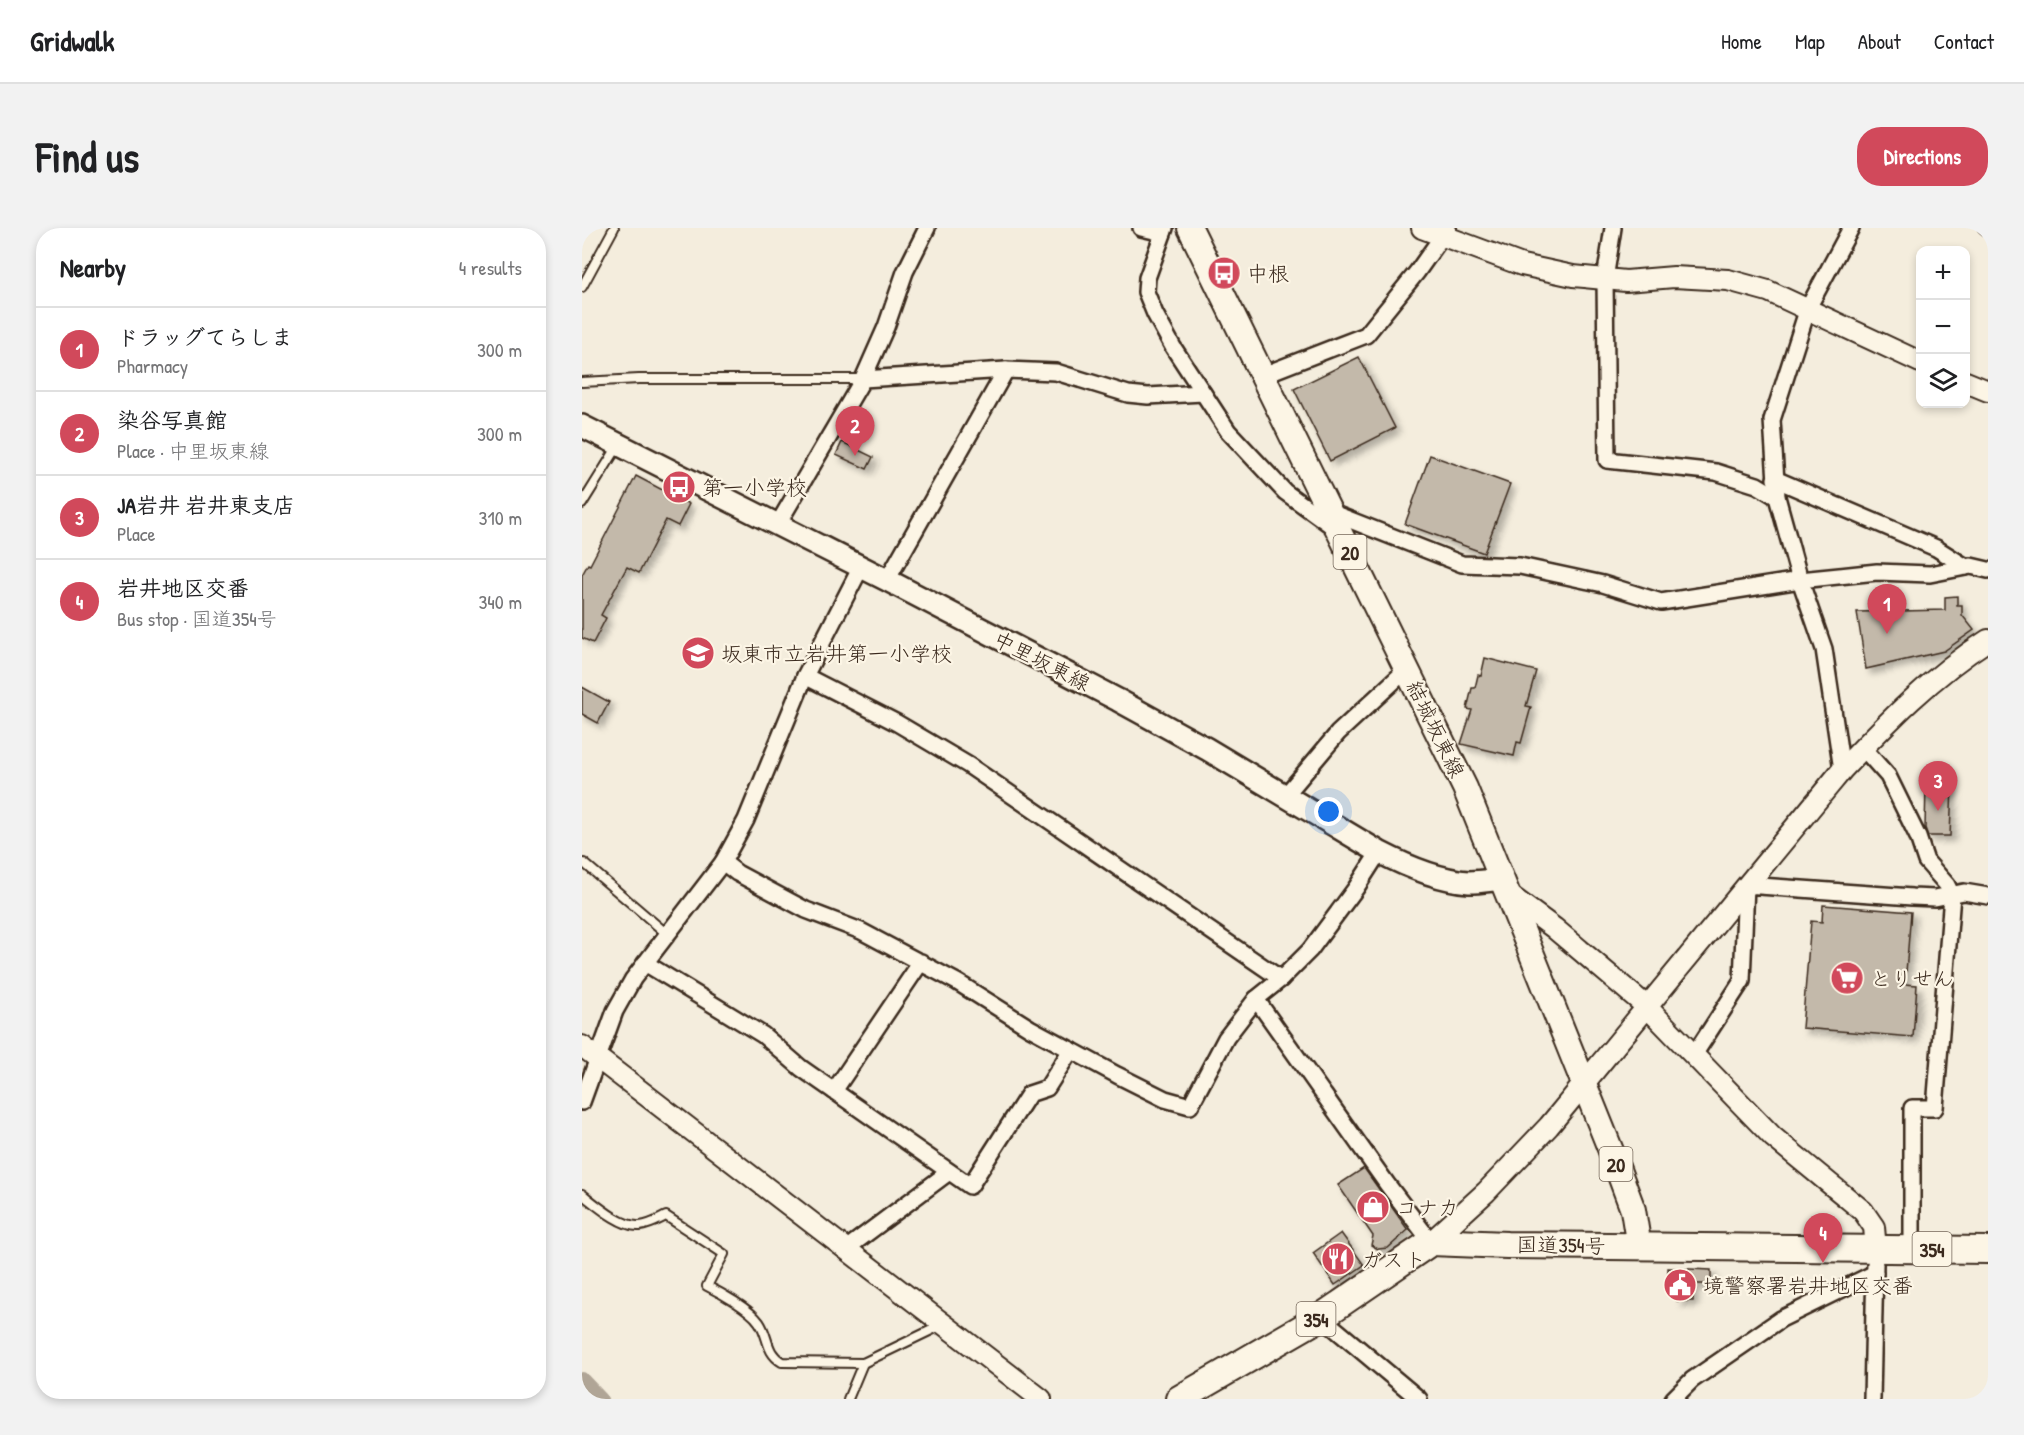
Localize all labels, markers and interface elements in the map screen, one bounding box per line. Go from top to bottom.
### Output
text: Gridwalk [30,22,114,60]
text: Home [1721,27,1762,56]
text: Map [1795,27,1825,56]
text: About [1858,27,1901,56]
text: Contact [1934,27,1994,56]
button: Directions [1857,127,1988,186]
text: Find us [36,128,139,185]
map controls [1916,246,1970,408]
button: + [1916,246,1970,300]
text: Nearby [60,250,126,285]
text: 4 results [459,254,522,281]
bus stop icon: 中根 [1206,255,1242,291]
place label: 中根 [1247,259,1289,288]
button: − [1916,300,1970,354]
text: ドラッグてらしま [117,322,293,352]
text: 1 [76,336,83,363]
text: 300 m [477,336,522,363]
text: Pharmacy [117,352,188,379]
button: layers [1916,354,1970,408]
text: 染谷写真館 [117,405,227,435]
pin: 2 [836,406,874,456]
text: 2 [75,420,84,447]
text: 300 m [477,420,522,447]
text: Place · 中里坂東線 [117,437,269,464]
bus stop icon: 第一小学校 [661,469,697,505]
place label: 第一小学校 [702,473,807,502]
text: JA岩井 岩井東支店 [117,490,295,520]
text: 3 [75,504,84,531]
text: 310 m [479,504,522,531]
text: Place [117,520,156,547]
road number: 20 [1334,535,1366,569]
text: 岩井地区交番 [117,573,249,603]
pin: 1 [1868,584,1906,634]
text: 4 [76,588,83,615]
text: 340 m [478,588,522,615]
text: Bus stop · 国道354号 [117,605,277,632]
street label: 中里坂東線 [989,624,1095,698]
school or university icon: 坂東市立岩井第一小学校 [680,635,716,671]
place label: 坂東市立岩井第一小学校 [721,639,952,668]
street label: 結城坂東線 [1400,675,1472,783]
pin: 3 [1918,762,1958,811]
your location [1314,797,1343,826]
supermarket icon: とりせん [1829,960,1865,996]
place label: とりせん [1870,964,1954,993]
road number: 20 [1600,1147,1632,1181]
shop icon: コナカ [1355,1189,1391,1225]
place label: コナカ [1396,1193,1459,1222]
pin: 4 [1804,1214,1842,1263]
street label: 国道354号 [1516,1230,1606,1260]
road number: 354 [1912,1232,1952,1266]
restaurant icon: ガスト [1320,1241,1356,1277]
place label: ガスト [1361,1245,1426,1274]
public building icon: 境警察署岩井地区交番 [1662,1267,1698,1303]
place label: 境警察署岩井地区交番 [1703,1271,1913,1300]
road number: 354 [1296,1302,1336,1336]

